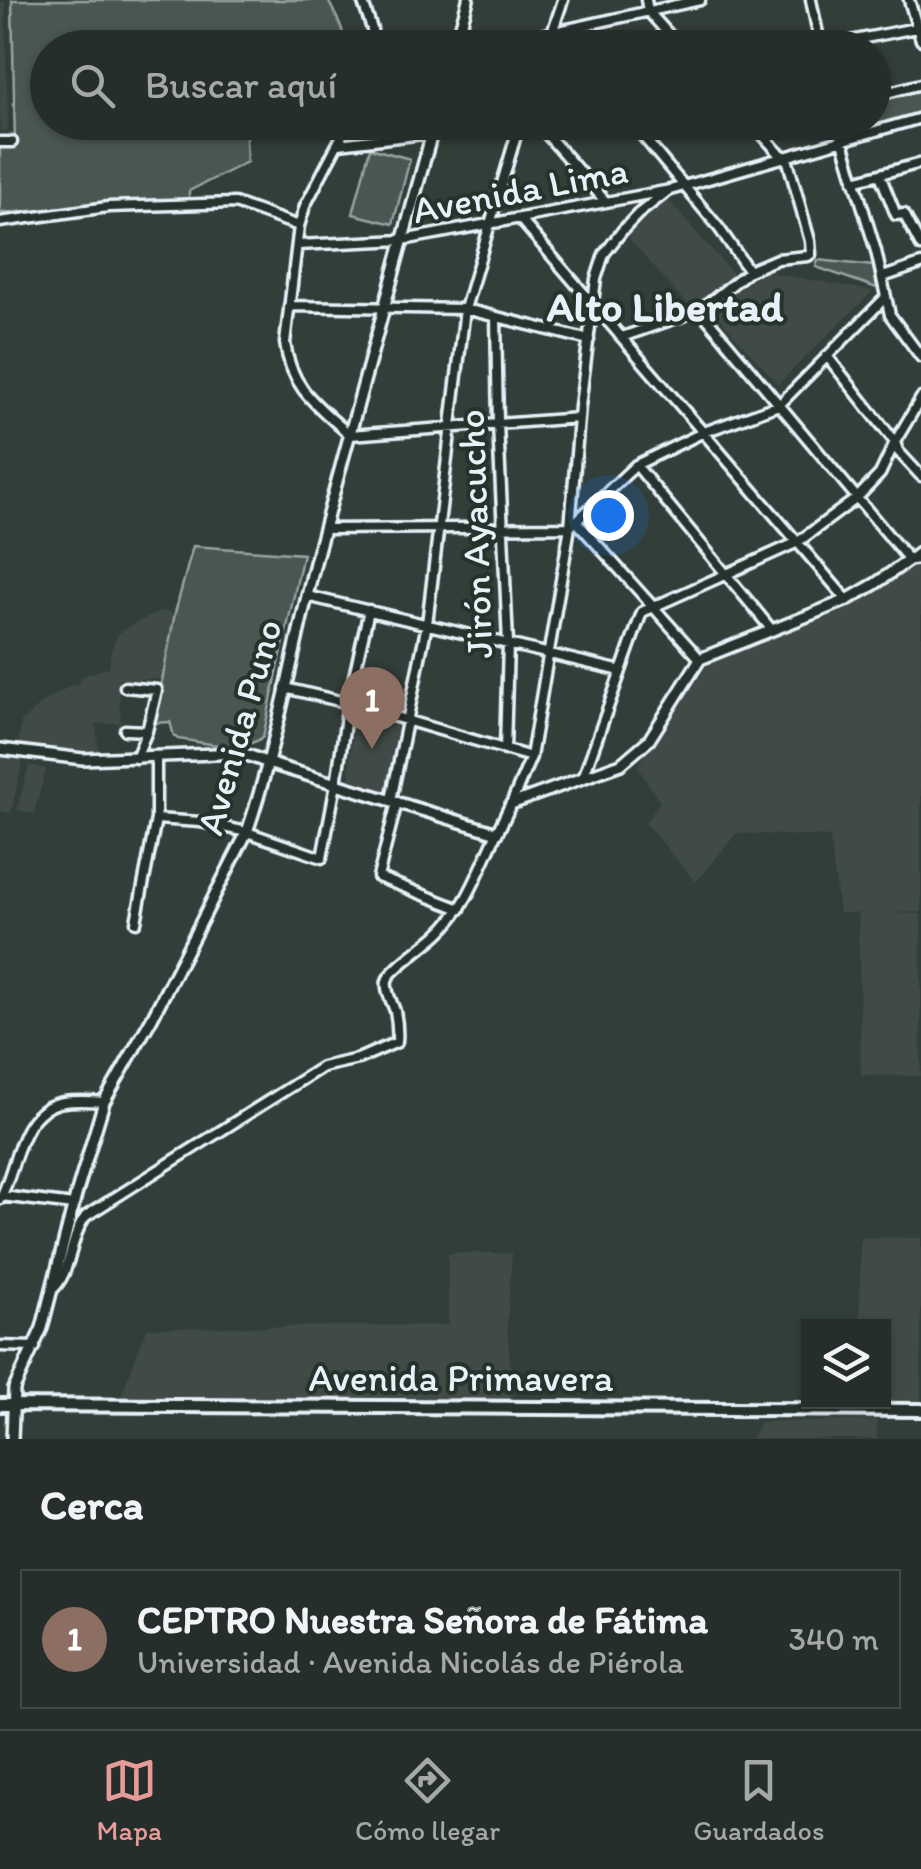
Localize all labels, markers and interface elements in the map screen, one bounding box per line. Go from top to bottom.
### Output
search box [30,30,891,140]
icon: search [65,58,120,113]
text: Buscar aquí [145,62,337,108]
street label: Avenida Lima [409,147,631,233]
district label: Alto Libertad [547,281,784,332]
street label: Jirón Ayacucho [448,409,502,659]
your location [583,490,634,541]
street label: Avenida Puno [186,614,292,840]
pin: 1 [340,666,404,749]
map controls [801,1319,891,1409]
button: layers [801,1319,891,1409]
street label: Avenida Primavera [308,1355,614,1401]
text: Cerca [40,1479,144,1530]
text: CEPTRO Nuestra Señora de Fátima [137,1597,708,1643]
text: 1 [67,1620,82,1658]
text: 340 m [789,1620,879,1658]
text: Universidad · Avenida Nicolás de Piérola [137,1643,684,1681]
tab: Mapa [97,1753,162,1847]
tab: Cómo llegar [355,1753,500,1847]
tab: Guardados [693,1753,824,1847]

